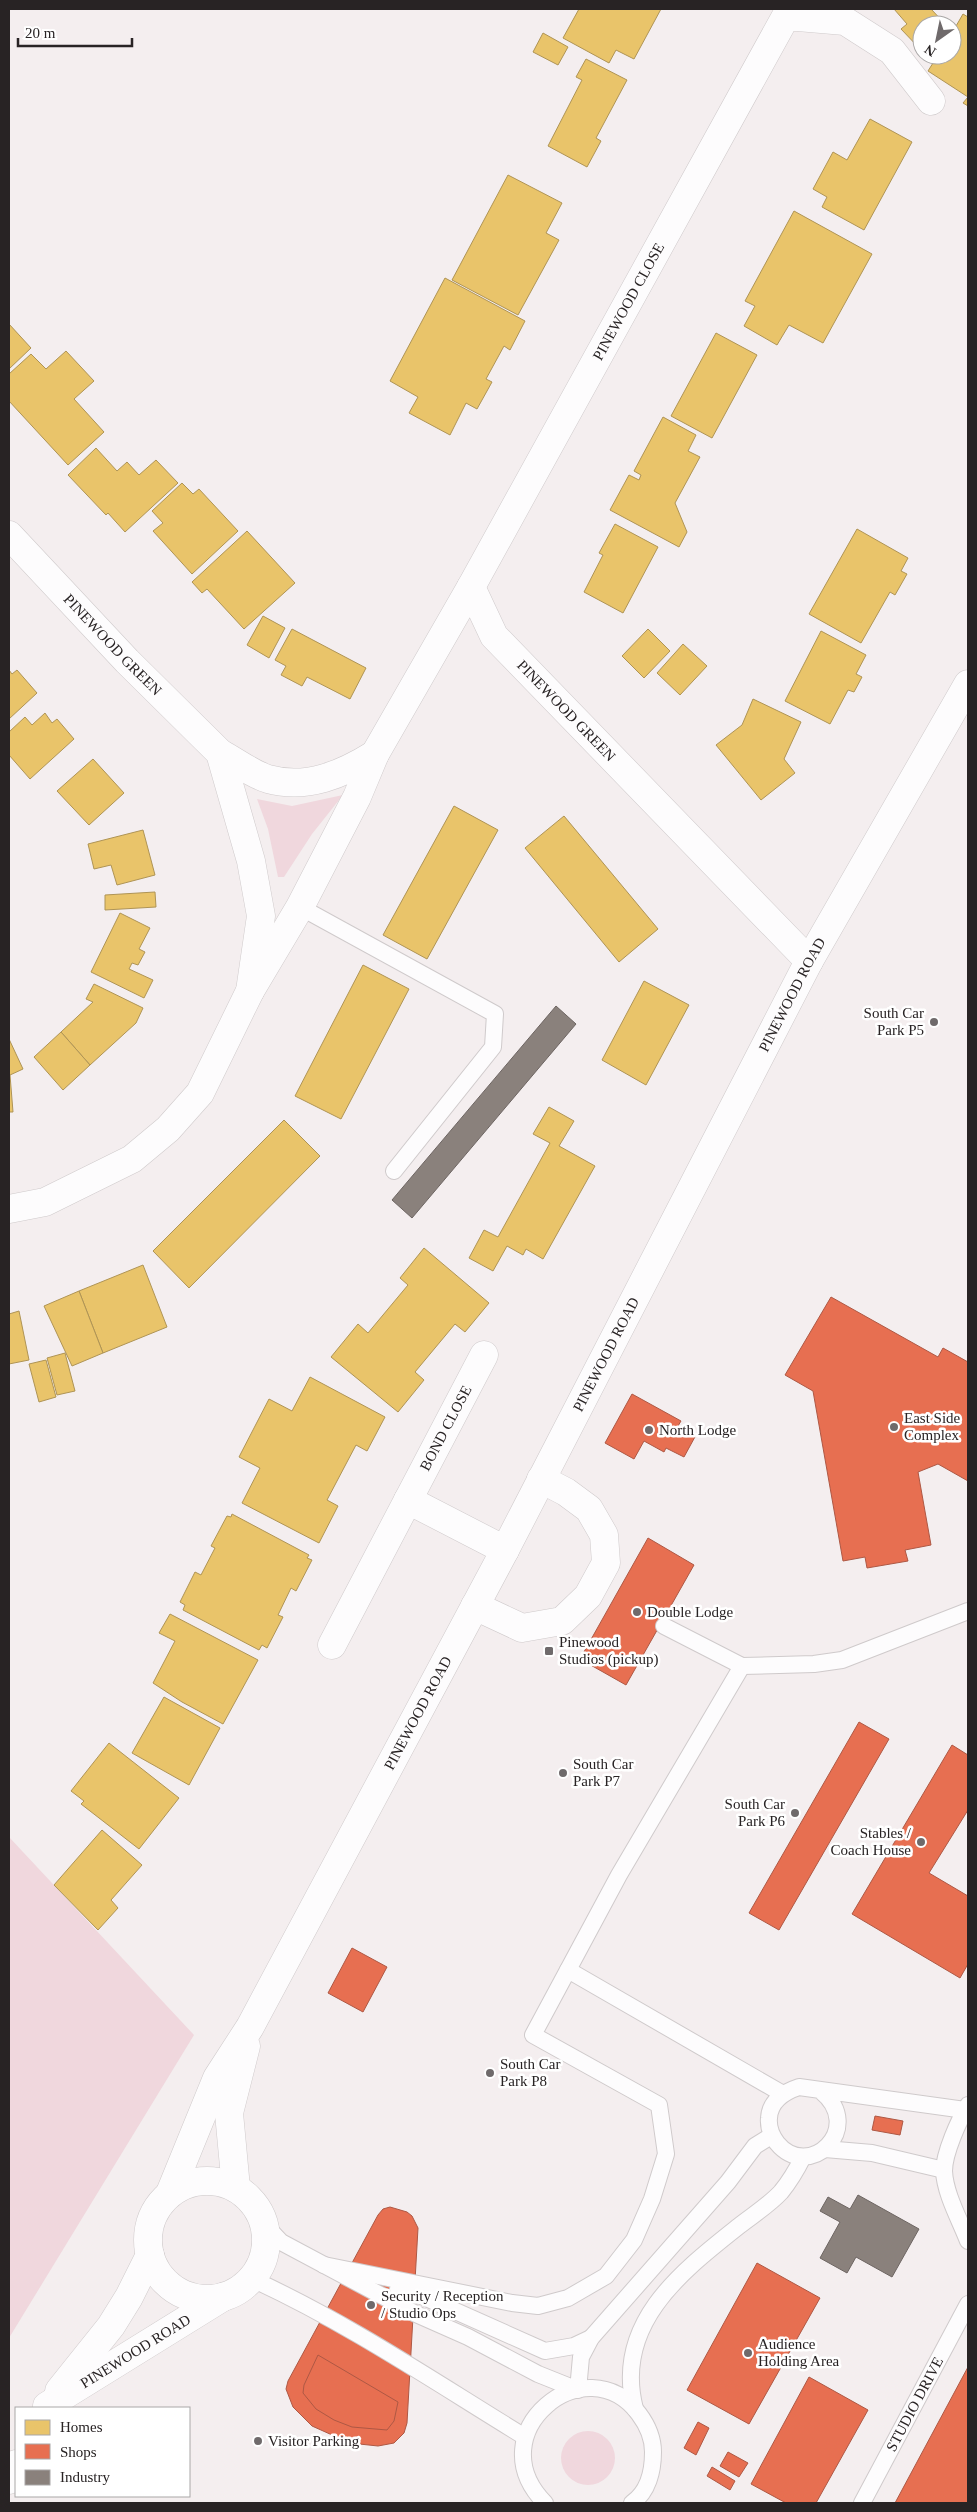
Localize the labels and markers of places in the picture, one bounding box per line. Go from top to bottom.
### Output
place label: South Car Park P5 [864,1005,924,1038]
marker: South Car Park P5 [928,1016,940,1028]
place label: East Side Complex [904,1410,961,1443]
marker: East Side Complex [888,1421,900,1433]
place label: North Lodge [659,1422,736,1438]
marker: North Lodge [643,1424,655,1436]
place label: Double Lodge [647,1604,734,1620]
marker: Double Lodge [631,1606,643,1618]
place label: Pinewood Studios (pickup) [559,1634,659,1668]
marker: Pinewood Studios (pickup) [543,1645,555,1657]
place label: South Car Park P7 [573,1756,633,1789]
marker: South Car Park P7 [557,1767,569,1779]
place label: South Car Park P6 [725,1796,785,1829]
marker: South Car Park P6 [789,1807,801,1819]
place label: Stables / Coach House [831,1825,912,1858]
marker: Stables / Coach House [915,1836,927,1848]
place label: South Car Park P8 [500,2056,560,2089]
marker: South Car Park P8 [484,2067,496,2079]
place label: Security / Reception / Studio Ops [381,2288,504,2321]
marker: Security / Reception / Studio Ops [365,2299,377,2311]
place label: Audience Holding Area [758,2336,840,2369]
marker: Audience Holding Area [742,2347,754,2359]
place label: Visitor Parking [268,2433,360,2449]
marker: Visitor Parking [252,2435,264,2447]

